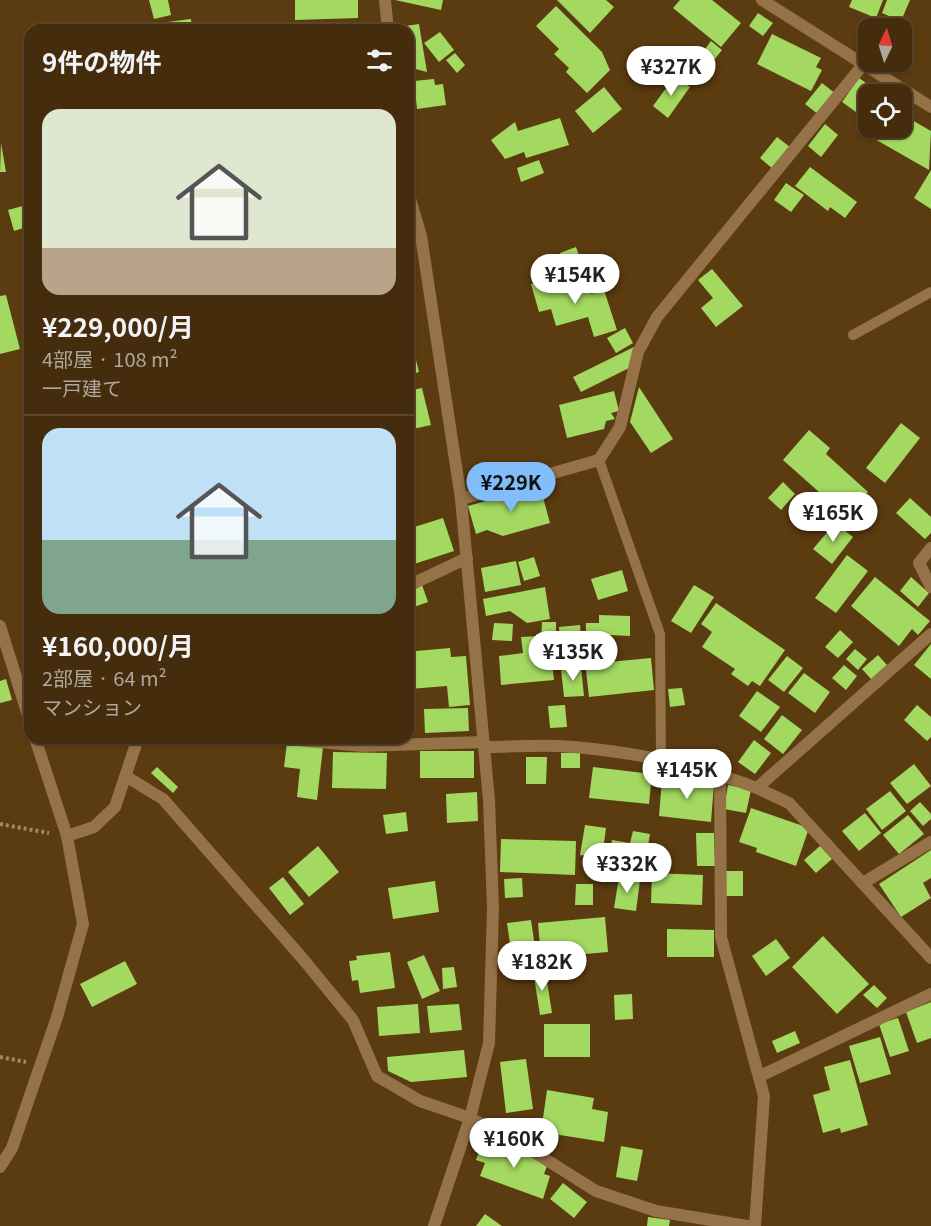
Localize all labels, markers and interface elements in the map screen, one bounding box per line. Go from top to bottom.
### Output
north arrow [858,18,912,72]
map controls [858,18,912,138]
text: 9件の物件 [42,42,161,79]
icon: filters [363,44,396,77]
pin: ¥327K [629,46,713,97]
text: ¥327K [641,51,701,80]
button: locate [858,84,912,138]
icon: home [165,148,273,256]
pin: ¥154K [533,254,617,305]
text: ¥154K [545,259,605,288]
text: ¥229,000/月 [42,307,194,344]
text: 4部屋 · 108 m² [42,344,178,373]
text: 一戸建て [42,373,122,402]
pin: ¥229K [469,462,553,513]
icon: home [165,467,273,575]
text: ¥229K [481,467,541,496]
pin: ¥165K [791,492,875,543]
text: ¥165K [803,497,863,526]
text: ¥160,000/月 [42,626,194,663]
pin: ¥135K [531,631,615,682]
text: ¥135K [543,636,603,665]
text: 2部屋 · 64 m² [42,663,167,692]
text: マンション [42,692,142,721]
pin: ¥145K [645,749,729,800]
text: ¥145K [657,754,717,783]
pin: ¥332K [585,843,669,894]
text: ¥332K [597,848,657,877]
pin: ¥182K [500,941,584,992]
text: ¥182K [512,946,572,975]
pin: ¥160K [472,1118,556,1169]
text: ¥160K [484,1123,544,1152]

